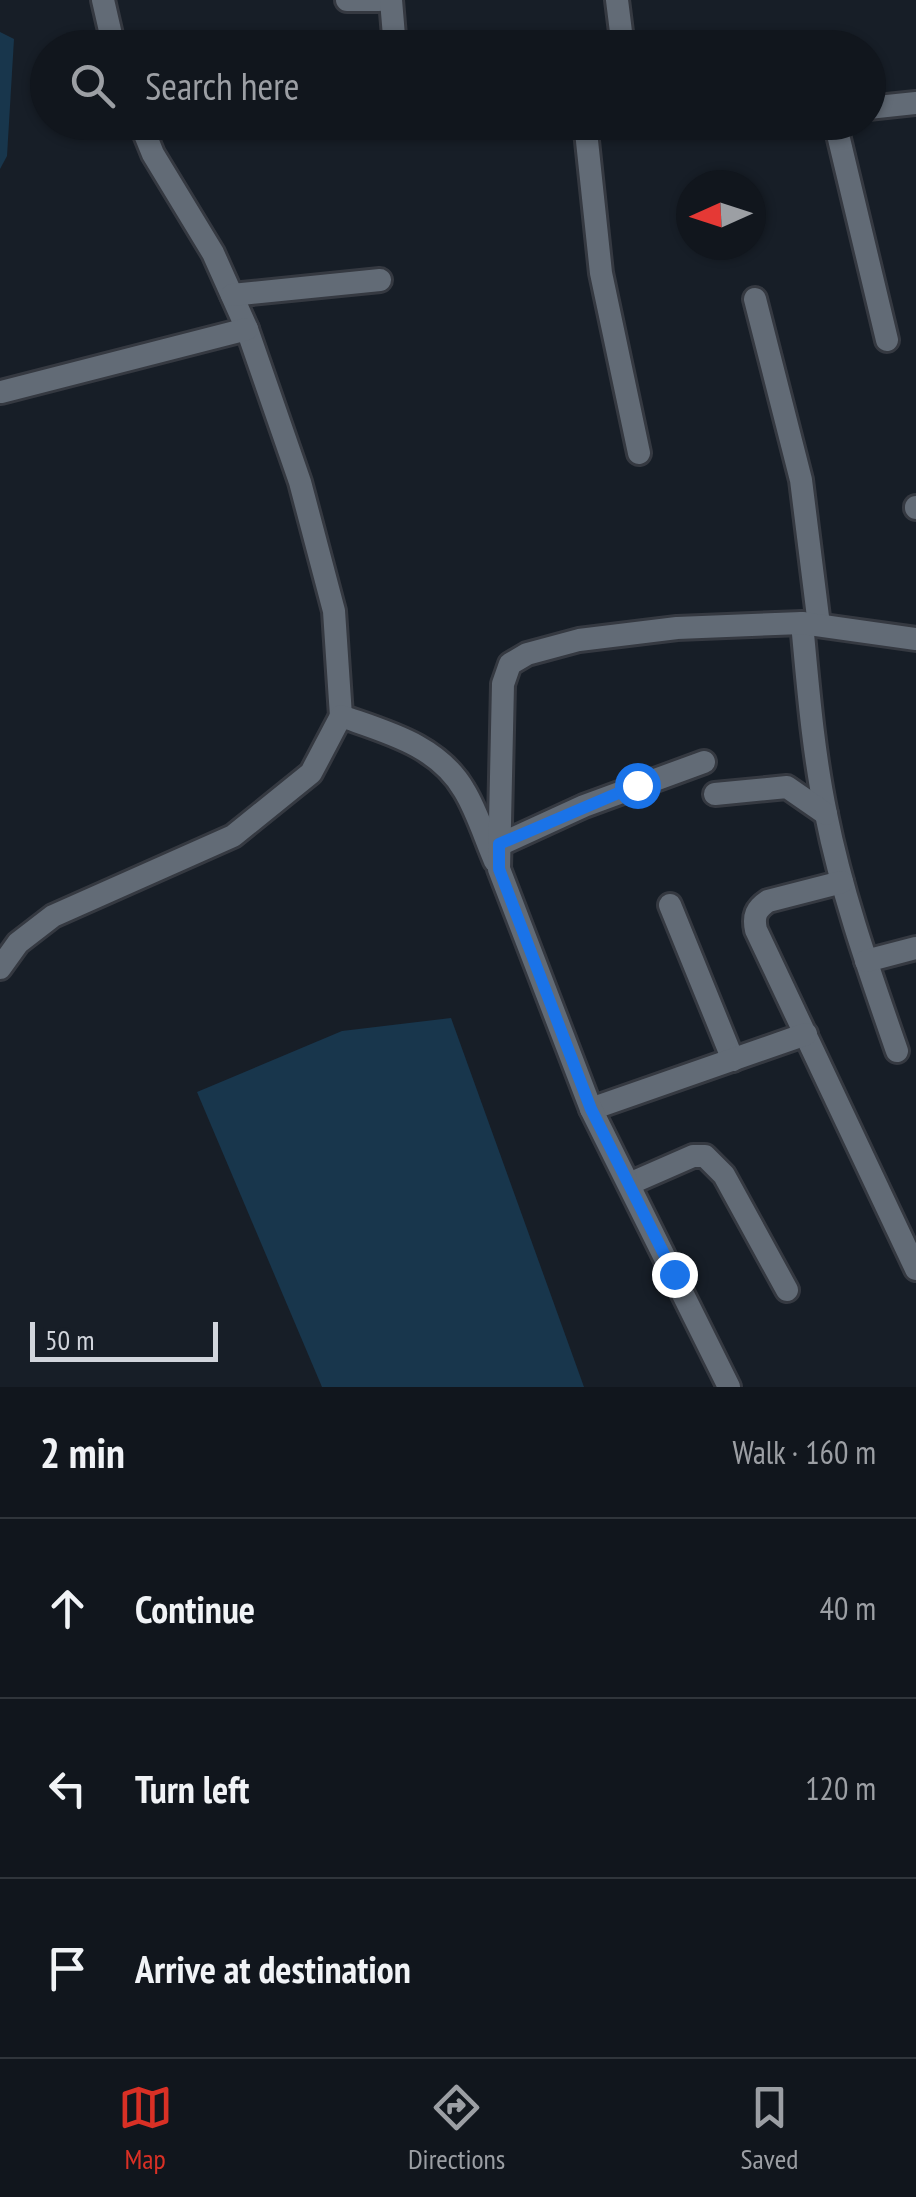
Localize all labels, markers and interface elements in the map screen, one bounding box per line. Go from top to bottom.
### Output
search box [30,30,886,140]
icon: search [65,58,120,113]
text: Search here [145,61,299,110]
north arrow [676,170,766,260]
route start [615,763,661,809]
route end [652,1252,698,1298]
scale bar [30,1317,218,1362]
text: 50 m [45,1321,94,1358]
text: 2 min [40,1425,125,1480]
text: Walk · 160 m [732,1431,876,1473]
icon: ahead [40,1581,95,1636]
text: Continue [135,1584,255,1633]
text: 40 m [820,1587,876,1629]
icon: left [40,1761,95,1816]
text: Turn left [135,1764,249,1813]
text: 120 m [805,1767,876,1809]
icon: arrive [40,1941,95,1996]
text: Arrive at destination [135,1944,411,1993]
tab: Map [118,2080,173,2177]
tab: Directions [408,2080,505,2177]
tab: Saved [741,2080,798,2177]

